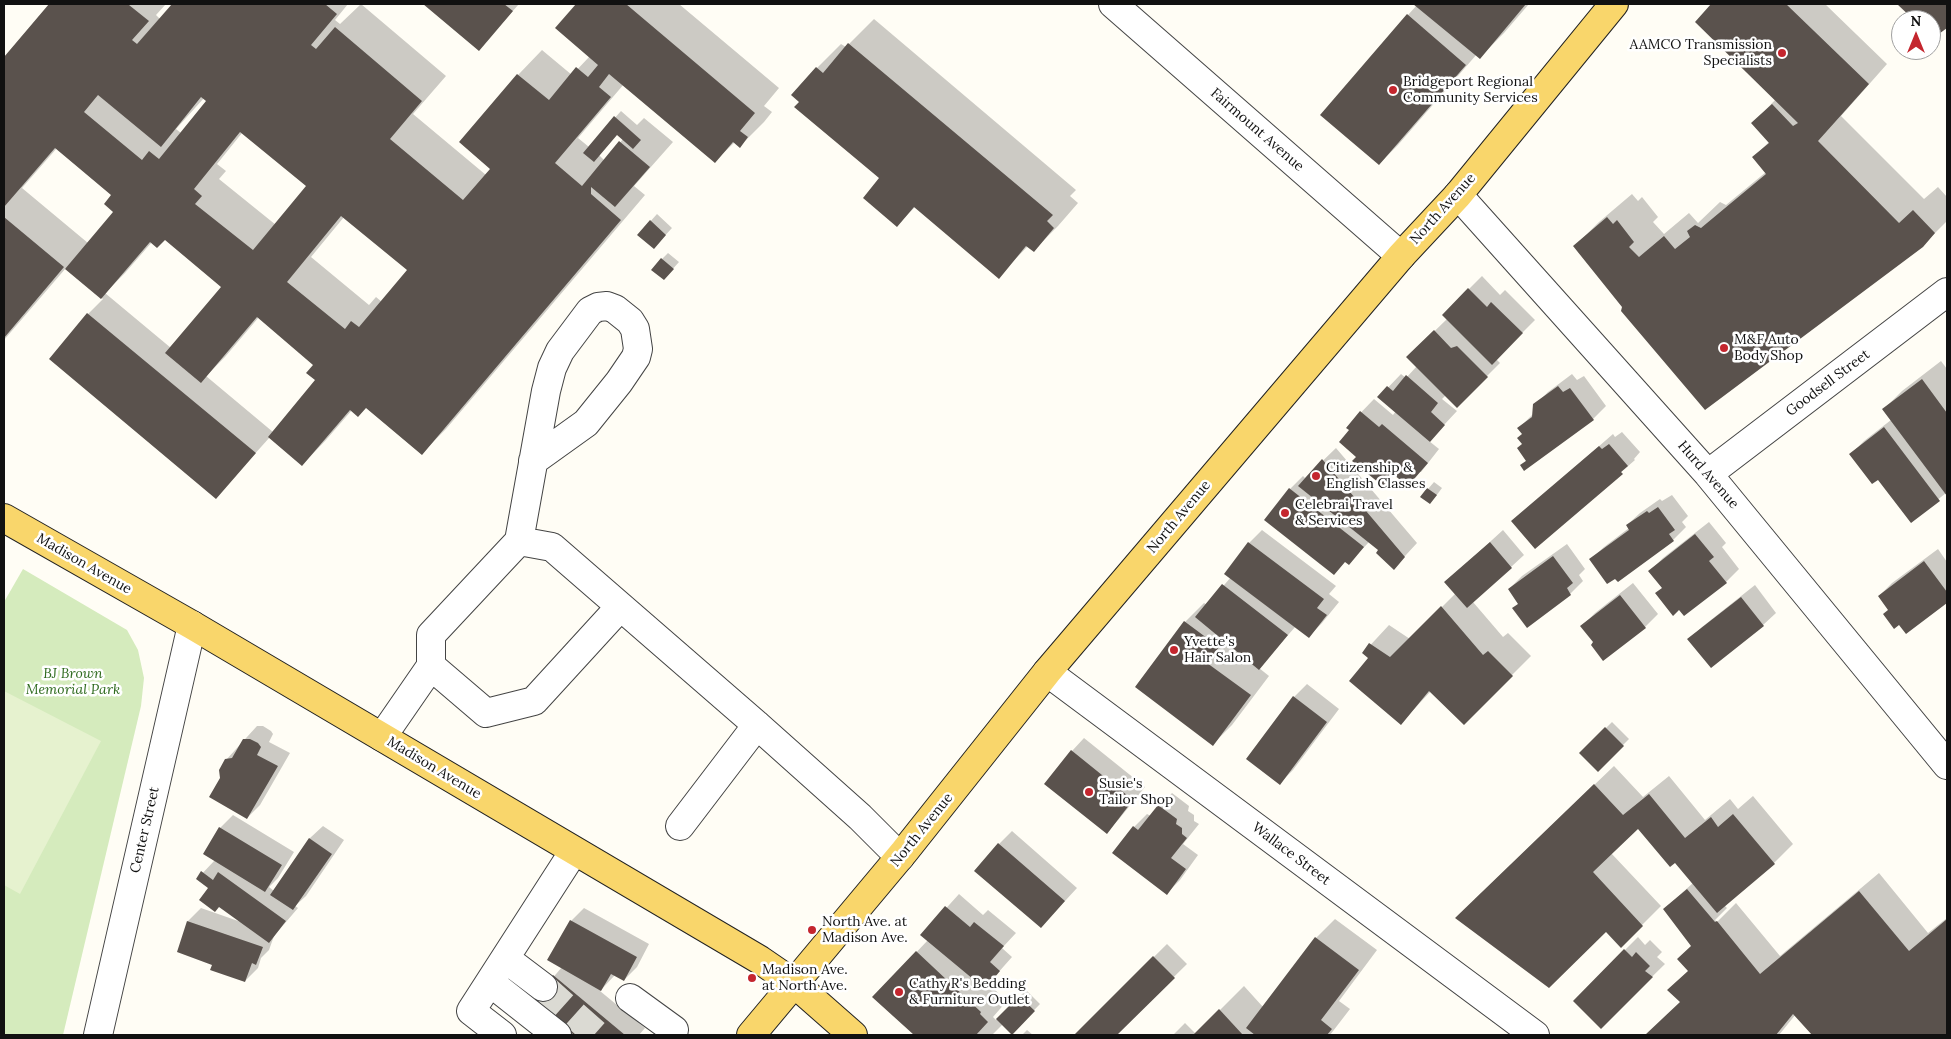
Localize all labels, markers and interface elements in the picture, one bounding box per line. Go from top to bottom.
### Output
north arrow [1891,10,1941,60]
text: N [1911,12,1921,30]
place label: AAMCO Transmission Specialists [1630,37,1772,70]
marker: AAMCO Transmission Specialists [1776,47,1788,59]
place label: Bridgeport Regional Community Services [1403,74,1538,106]
marker: Bridgeport Regional Community Services [1387,84,1399,96]
street label: Fairmount Avenue [1207,85,1307,175]
street label: North Avenue [1407,170,1479,248]
place label: M&F Auto Body Shop [1734,332,1803,364]
marker: M&F Auto Body Shop [1718,342,1730,354]
street label: Goodsell Street [1783,346,1873,420]
street label: Hurd Avenue [1674,438,1742,512]
place label: Citizenship & English Classes [1326,460,1425,492]
marker: Citizenship & English Classes [1310,470,1322,482]
street label: North Avenue [1144,477,1214,557]
place label: Celebrai Travel & Services [1295,497,1393,530]
marker: Celebrai Travel & Services [1279,507,1291,519]
street label: Madison Avenue [34,530,134,598]
place label: Yvette's Hair Salon [1184,634,1251,666]
marker: Yvette's Hair Salon [1168,644,1180,656]
park label: BJ Brown Memorial Park [26,666,120,699]
street label: Madison Avenue [384,733,484,803]
place label: Susie's Tailor Shop [1099,776,1173,809]
street label: Center Street [127,785,163,875]
marker: Susie's Tailor Shop [1083,786,1095,798]
street label: North Avenue [887,790,957,870]
street label: Wallace Street [1248,819,1334,889]
place label: North Ave. at Madison Ave. [822,914,908,946]
marker: North Ave. at Madison Ave. [806,924,818,936]
place label: Madison Ave. at North Ave. [762,962,848,994]
marker: Madison Ave. at North Ave. [746,972,758,984]
place label: Cathy R's Bedding & Furniture Outlet [909,976,1030,1009]
marker: Cathy R's Bedding & Furniture Outlet [893,986,905,998]

